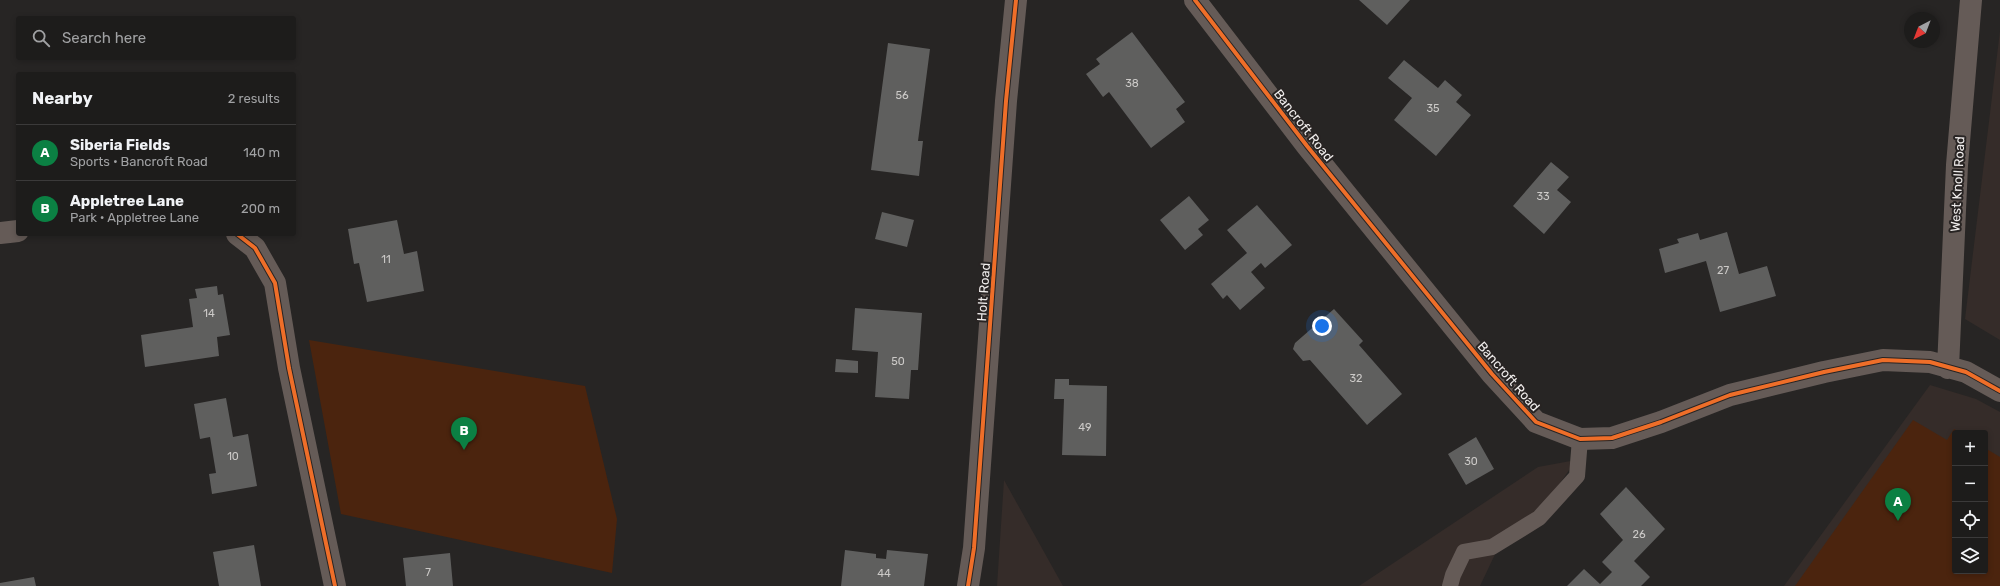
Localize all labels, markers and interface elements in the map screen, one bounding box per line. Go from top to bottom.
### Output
north arrow [1904,12,1940,48]
search box [16,16,296,60]
icon: search [30,27,52,49]
text: Search here [62,29,146,47]
house number: 38 [1125,77,1139,90]
street label: Bancroft Road [1271,86,1336,164]
text: Nearby [32,88,93,108]
house number: 56 [895,89,909,102]
text: 2 results [228,91,280,106]
house number: 35 [1426,102,1440,115]
text: Siberia Fields [70,136,170,154]
street label: West Knoll Road [1948,136,1967,232]
text: A [40,145,50,160]
text: 140 m [243,145,280,160]
text: Sports · Bancroft Road [70,154,208,169]
house number: 33 [1536,190,1550,203]
text: Appletree Lane [70,192,184,210]
text: B [40,201,50,216]
text: 200 m [241,201,280,216]
text: Park · Appletree Lane [70,210,199,225]
house number: 11 [381,253,391,266]
street label: Holt Road [974,262,993,322]
house number: 27 [1717,264,1729,277]
house number: 14 [203,307,215,320]
your location [1312,316,1332,336]
street label: Bancroft Road [1474,339,1543,414]
house number: 50 [891,355,905,368]
house number: 32 [1349,372,1363,385]
pin: B [451,417,477,450]
house number: 49 [1078,421,1092,434]
map controls [1952,430,1988,574]
button: + [1952,430,1988,466]
house number: 10 [227,450,239,463]
house number: 30 [1464,455,1478,468]
button: − [1952,466,1988,502]
pin: A [1885,488,1911,521]
button: locate [1952,502,1988,538]
house number: 26 [1632,528,1646,541]
button: layers [1952,538,1988,574]
house number: 7 [425,566,431,579]
house number: 44 [877,567,891,580]

